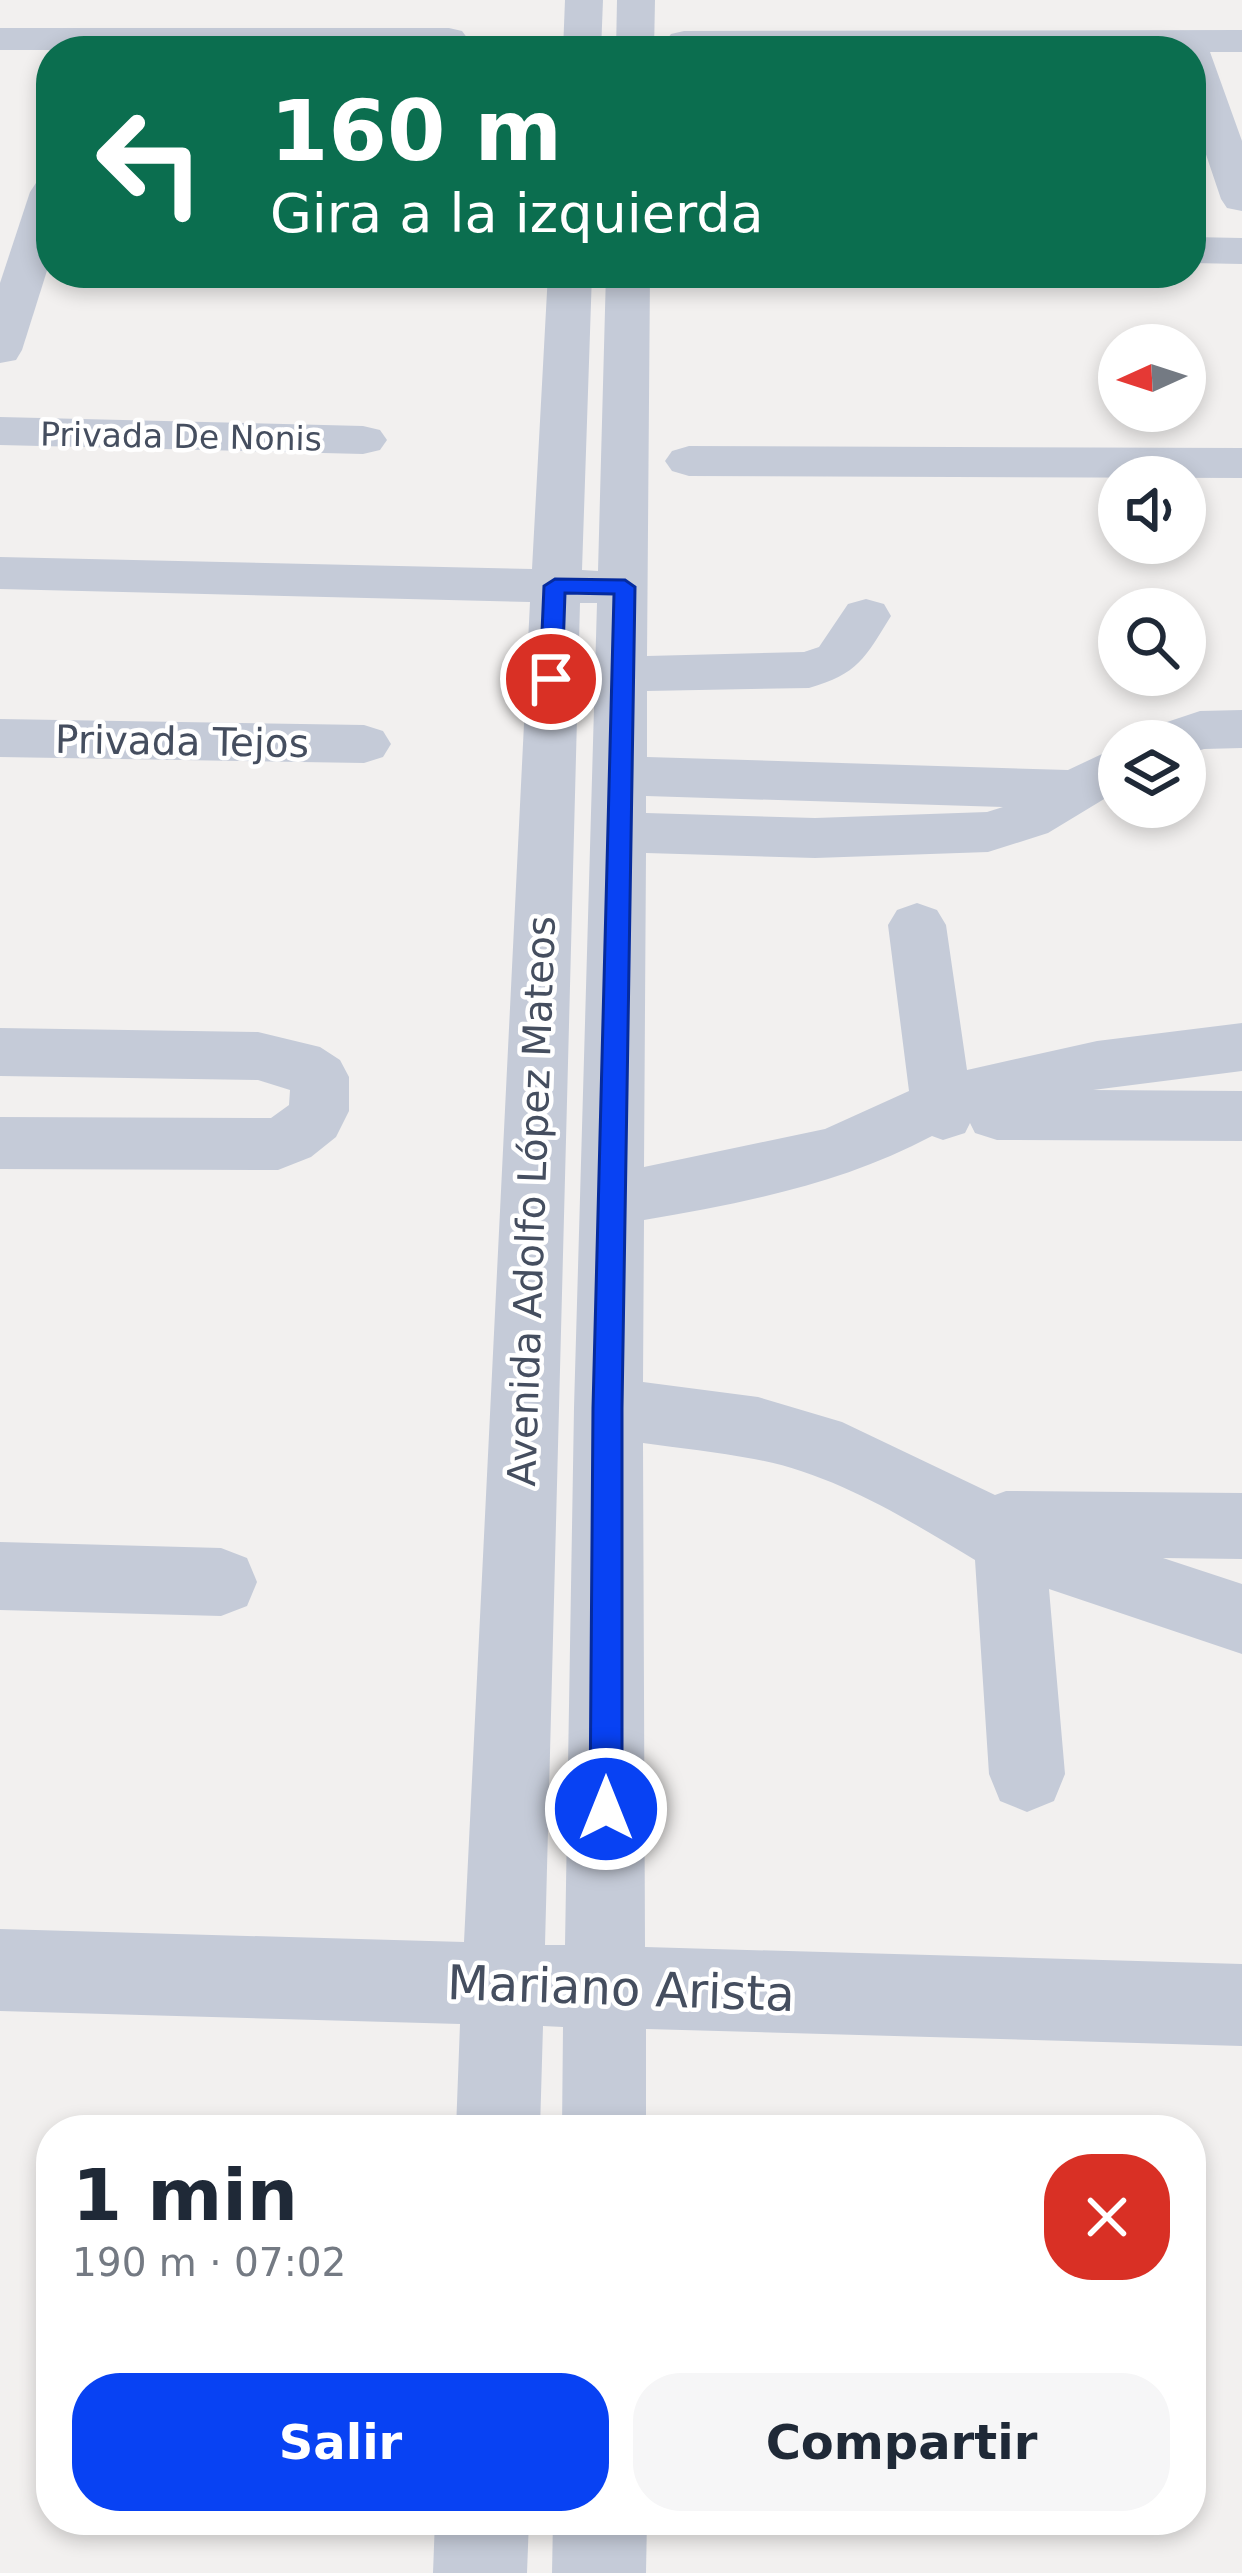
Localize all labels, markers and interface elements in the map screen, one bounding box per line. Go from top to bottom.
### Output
text: 160 m [270,82,562,180]
icon: left [72,84,228,240]
text: Gira a la izquierda [270,182,764,245]
north arrow [1098,324,1206,432]
map controls [1098,324,1206,828]
street label: Privada De Nonis [40,415,322,458]
button: sound [1098,456,1206,564]
button: search [1098,588,1206,696]
pin [500,628,602,730]
icon: arrive [518,646,584,712]
street label: Privada Tejos [55,717,309,766]
button: layers [1098,720,1206,828]
street label: Avenida Adolfo López Mateos [499,915,564,1487]
position arrow [543,1746,669,1872]
street label: Mariano Arista [446,1954,796,2022]
text: 1 min [72,2153,298,2237]
button: close [1044,2154,1170,2280]
text: 190 m · 07:02 [72,2240,346,2285]
button: Salir [72,2373,609,2511]
button: Compartir [633,2373,1170,2511]

